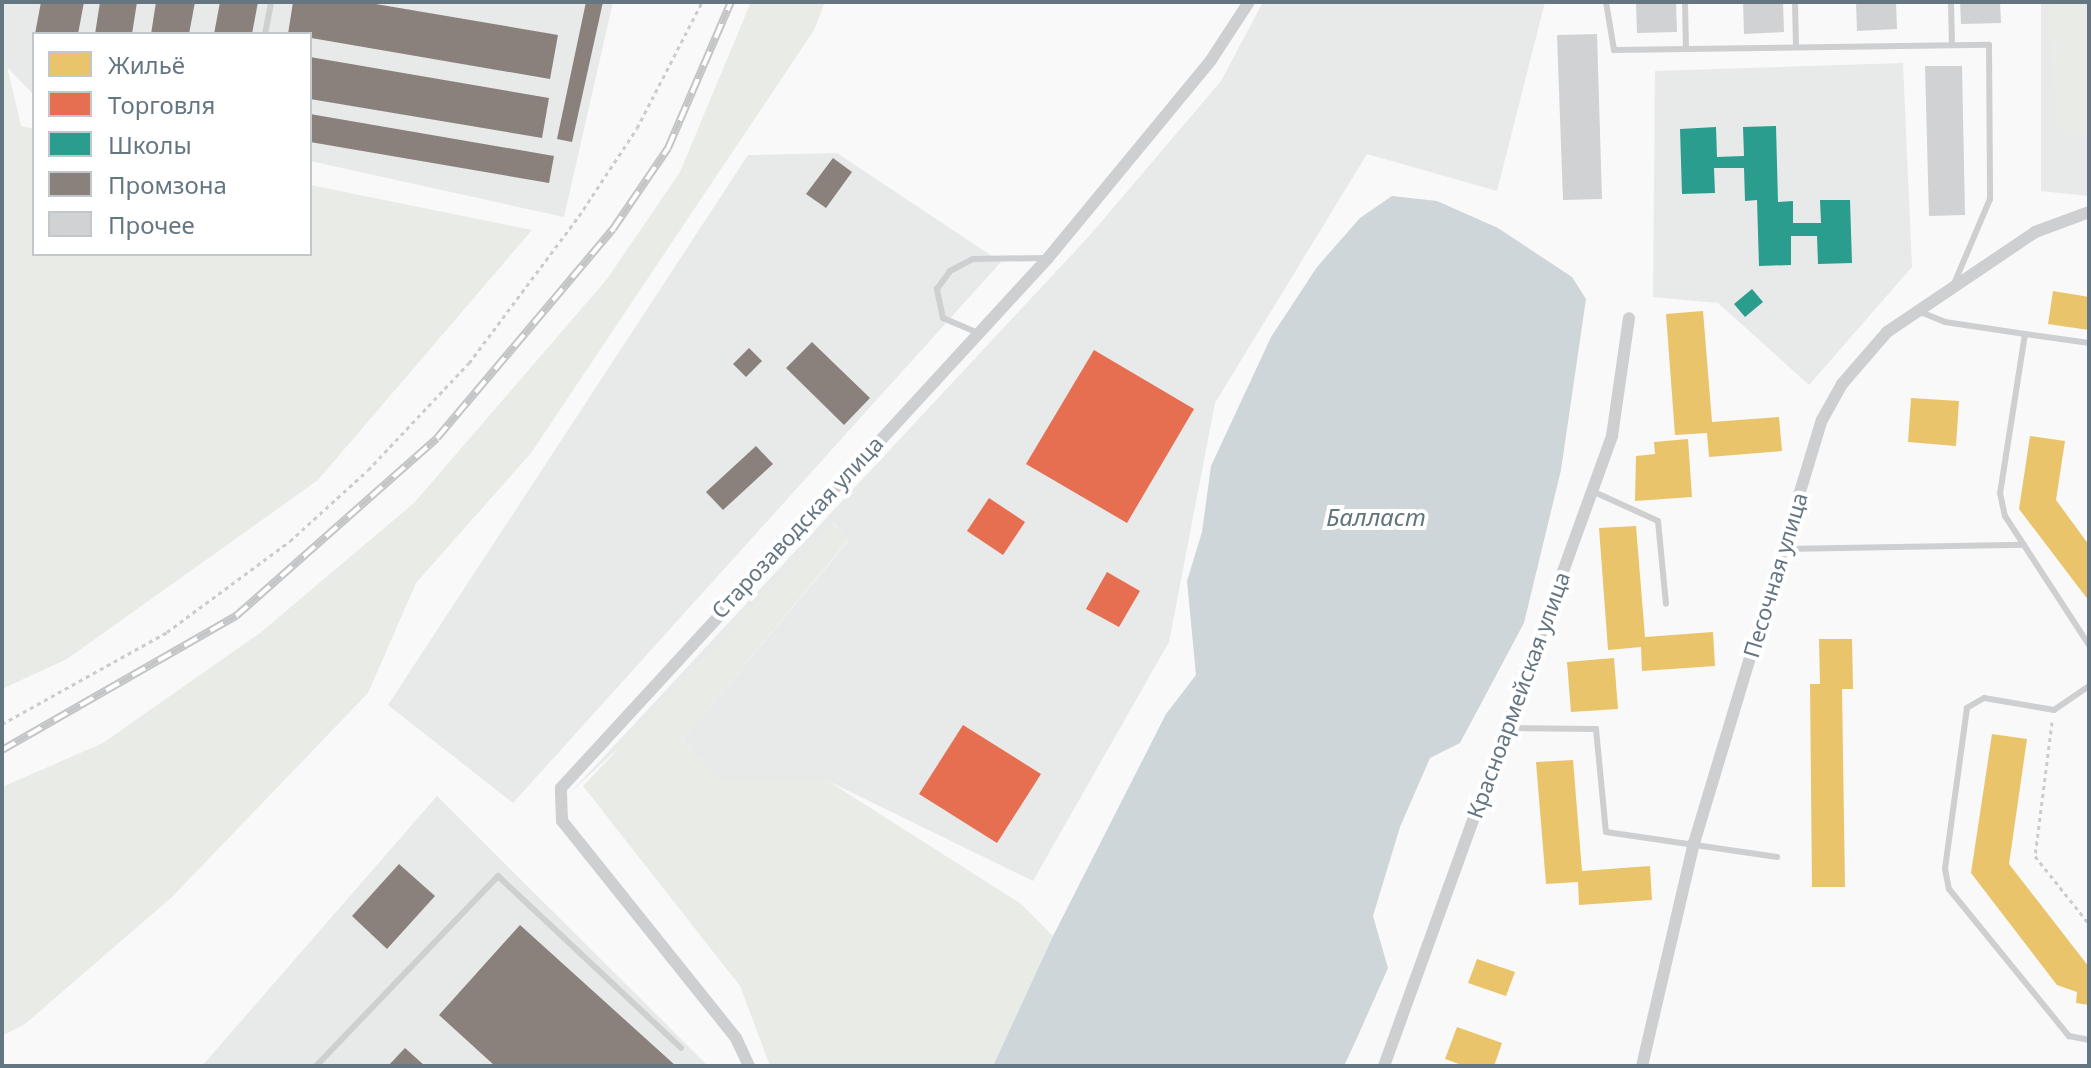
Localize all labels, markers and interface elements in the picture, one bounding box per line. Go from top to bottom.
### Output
legend [32,32,312,256]
text: Жильё [108,48,185,81]
text: Торговля [108,88,215,121]
text: Школы [108,128,192,161]
text: Промзона [108,168,227,201]
text: Прочее [108,208,195,241]
street label: Старозаводская улица [706,430,888,624]
street label: Песочная улица [1737,489,1813,661]
water label: Балласт [1326,503,1426,531]
street label: Красноармейская улица [1461,568,1575,822]

